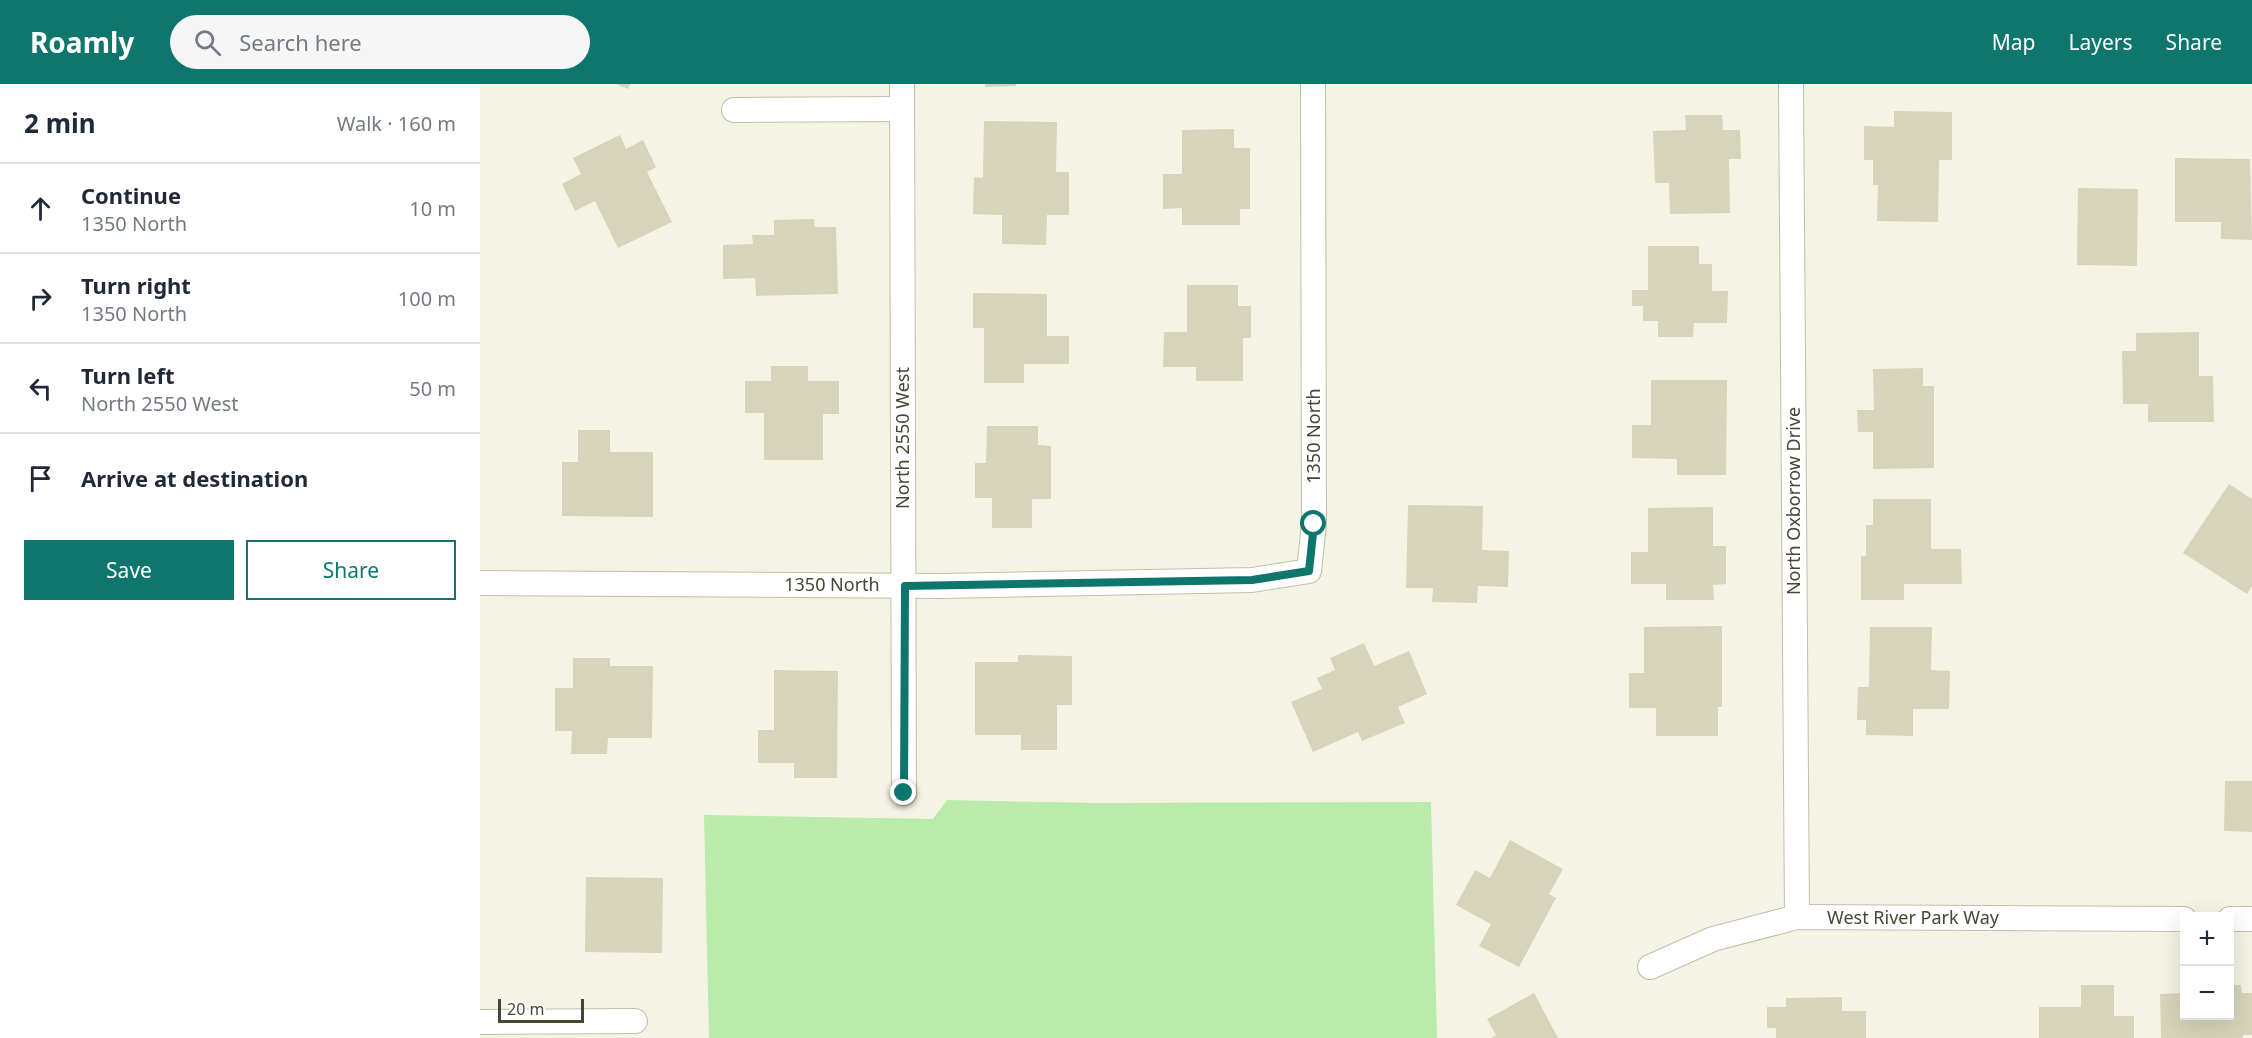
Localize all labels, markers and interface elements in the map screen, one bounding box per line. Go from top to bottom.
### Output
search box [170,15,590,69]
text: Roamly [30,23,134,61]
icon: search [191,26,224,59]
text: Search here [239,27,362,57]
text: Map [1992,28,2036,56]
text: Layers [2069,28,2133,56]
text: Share [2166,28,2222,56]
text: 2 min [24,105,96,141]
text: Walk · 160 m [337,110,456,137]
text: Continue [81,180,181,210]
icon: ahead [24,192,57,225]
text: 10 m [409,195,456,222]
text: 1350 North [81,210,187,237]
text: Turn right [81,270,191,300]
icon: right [24,282,57,315]
text: 100 m [398,285,456,312]
text: 1350 North [81,300,187,327]
text: Turn left [81,360,175,390]
street label: North 2550 West [890,367,914,509]
icon: left [24,372,57,405]
text: 50 m [409,375,456,402]
street label: 1350 North [1301,388,1325,484]
text: North 2550 West [81,390,239,417]
street label: North Oxborrow Drive [1781,407,1805,595]
icon: arrive [24,462,57,495]
text: Arrive at destination [81,463,308,493]
route start [1300,510,1326,536]
button: Save [24,540,234,600]
button: Share [246,540,456,600]
street label: 1350 North [784,572,880,596]
route end [890,779,916,805]
street label: West River Park Way [1827,905,2000,929]
map controls [2180,912,2234,1020]
button: + [2180,912,2234,966]
button: − [2180,966,2234,1020]
scale bar [498,996,584,1024]
text: 20 m [507,998,544,1020]

